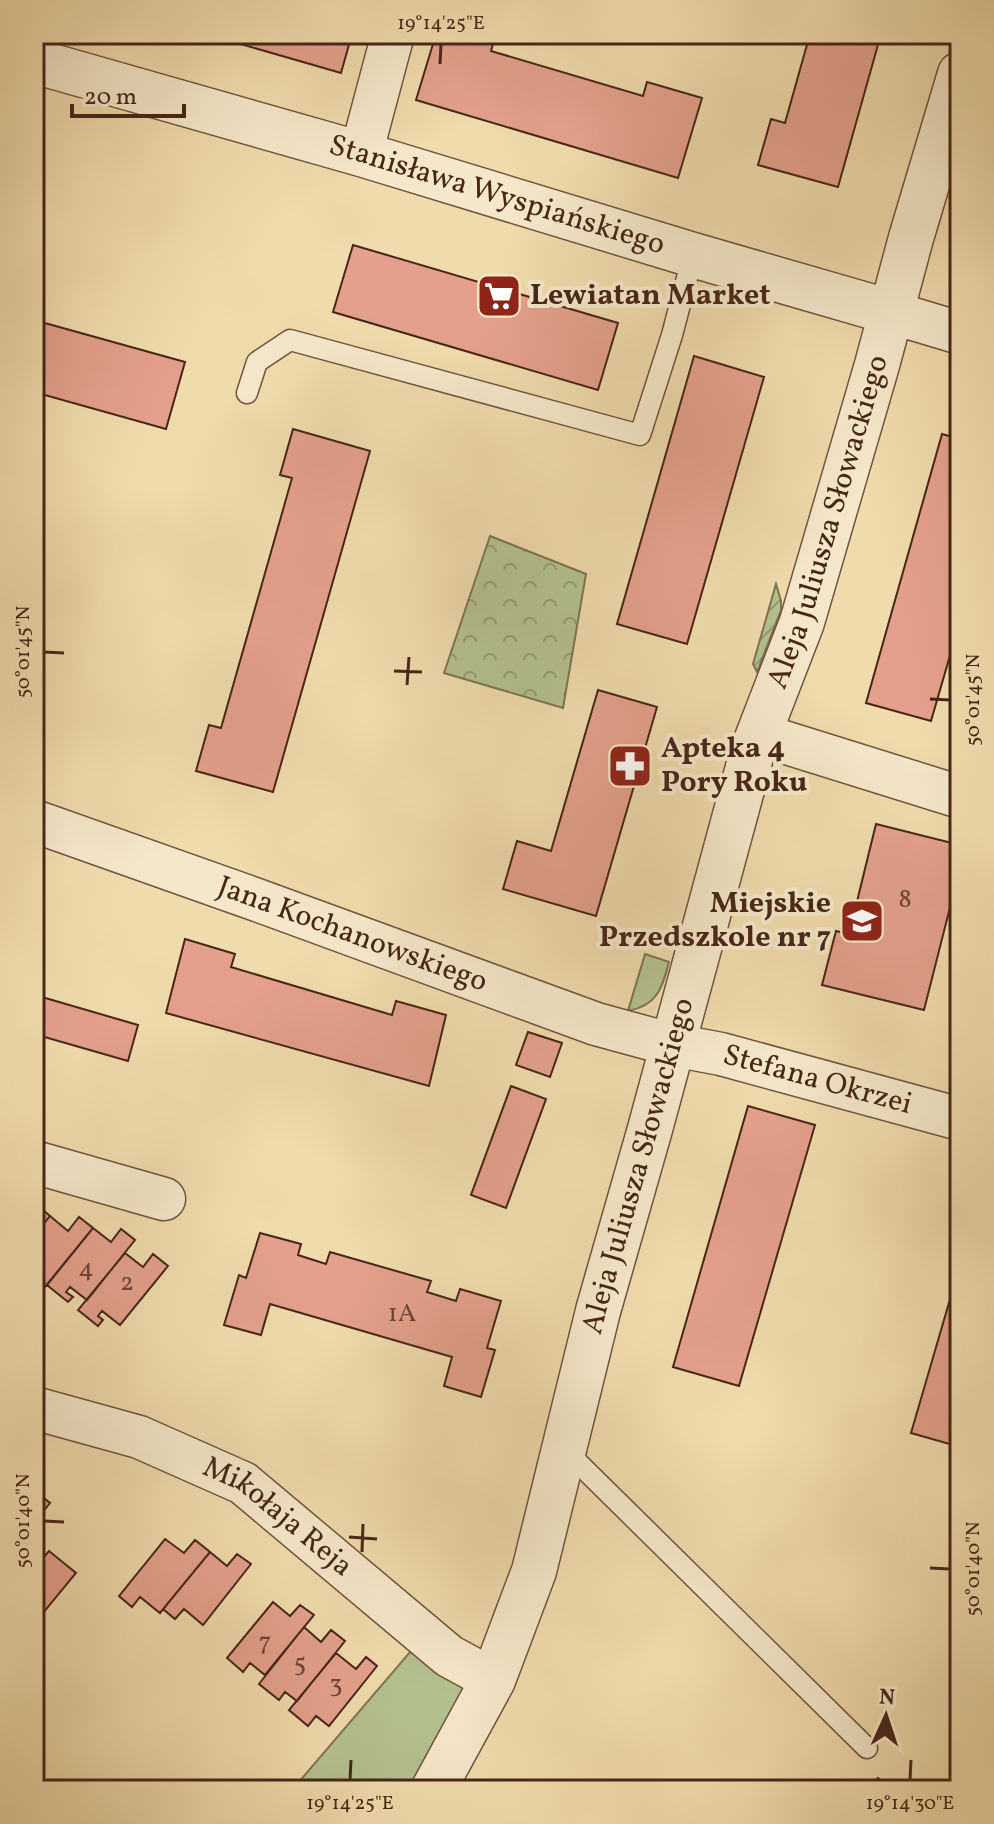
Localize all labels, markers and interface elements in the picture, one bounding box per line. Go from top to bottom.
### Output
text: 19°14'25"E [397,10,485,38]
scale bar [72,68,184,118]
text: 20 m [84,81,137,115]
street label: Stanisława Wyspiańskiego [324,125,670,266]
supermarket icon: Lewiatan Market [475,272,523,320]
place label: Lewiatan Market [530,275,771,317]
street label: Aleja Juliusza Słowackiego [757,351,900,695]
text: 50°01'45"N [10,605,38,698]
text: 50°01'45"N [960,653,988,746]
place label: Apteka 4 Pory Roku [661,728,807,804]
pharmacy icon: Apteka 4 Pory Roku [606,742,654,790]
street label: Jana Kochanowskiego [211,866,493,1004]
house number: 8 [898,882,912,918]
place label: Miejskie Przedszkole nr 7 [599,883,831,959]
school or university icon: Miejskie Przedszkole nr 7 [838,897,886,945]
street label: Aleja Juliusza Słowackiego [572,993,706,1339]
street label: Stefana Okrzei [718,1034,917,1126]
house number: 4 [78,1251,94,1287]
house number: 2 [120,1265,134,1301]
house number: 1A [388,1296,416,1332]
street label: Mikołaja Reja [196,1447,362,1587]
text: 50°01'40"N [10,1473,38,1568]
text: 50°01'40"N [960,1521,988,1616]
house number: 7 [259,1625,271,1661]
house number: 5 [294,1646,306,1682]
house number: 3 [329,1667,343,1703]
north arrow [846,1676,926,1756]
text: N [878,1683,896,1714]
text: 19°14'25"E [306,1790,394,1818]
text: 19°14'30"E [866,1790,954,1818]

